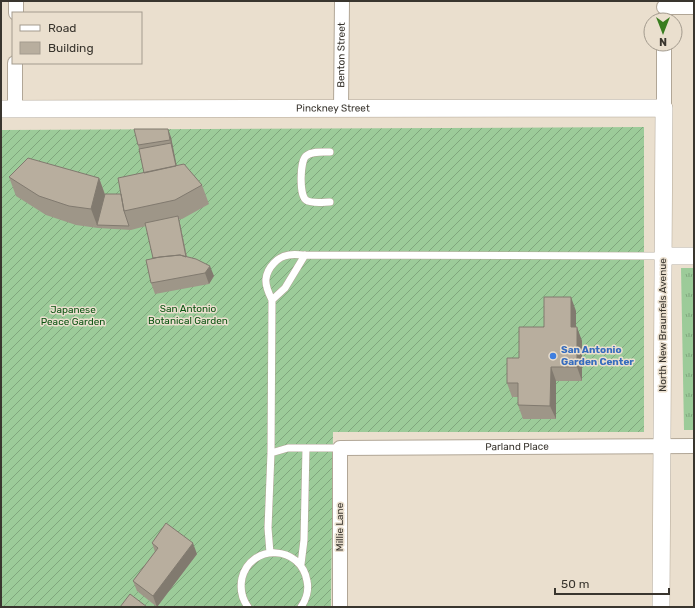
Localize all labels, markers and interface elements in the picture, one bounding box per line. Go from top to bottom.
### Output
legend [12,12,142,64]
north arrow [643,12,683,52]
text: Road [48,21,76,35]
street label: Benton Street [335,22,348,88]
text: N [659,35,667,48]
text: Building [48,41,94,55]
street label: Pinckney Street [296,102,370,115]
street label: North New Braunfels Avenue [657,258,669,392]
park label: San Antonio Botanical Garden [148,303,228,327]
park label: Japanese Peace Garden [41,304,105,328]
place label: San Antonio Garden Center [561,344,634,368]
marker: San Antonio Garden Center [548,351,558,361]
street label: Parland Place [485,441,549,453]
street label: Millie Lane [334,502,346,551]
scale bar [555,570,669,596]
text: 50 m [561,577,589,591]

